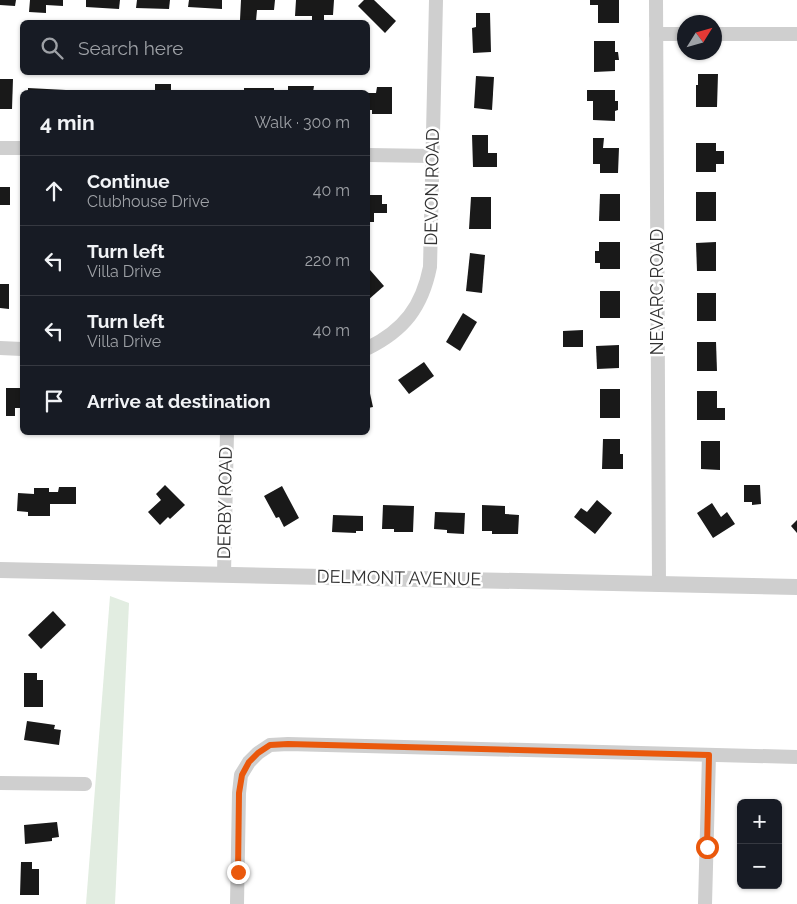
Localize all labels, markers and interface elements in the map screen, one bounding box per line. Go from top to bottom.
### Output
north arrow [677,15,722,60]
search box [20,20,370,75]
icon: search [38,34,66,62]
text: Search here [78,37,184,59]
text: 4 min [40,110,95,135]
text: Walk · 300 m [254,113,350,132]
street label: DEVON ROAD [420,128,443,246]
text: Continue [87,170,170,192]
icon: ahead [40,177,68,205]
text: 40 m [313,181,350,200]
text: Clubhouse Drive [87,192,209,211]
street label: NEVARC ROAD [646,229,667,355]
text: Turn left [87,240,164,262]
icon: left [40,247,68,275]
text: 220 m [305,251,350,270]
text: Villa Drive [87,262,161,281]
text: Turn left [87,310,164,332]
icon: left [40,317,68,345]
text: 40 m [313,321,350,340]
text: Villa Drive [87,332,161,351]
icon: arrive [40,387,68,415]
text: Arrive at destination [87,390,271,412]
street label: DERBY ROAD [213,446,236,559]
street label: DELMONT AVENUE [316,566,482,589]
map controls [737,799,782,889]
button: + [737,799,782,844]
route start [696,836,719,859]
button: − [737,844,782,889]
route end [227,861,250,884]

